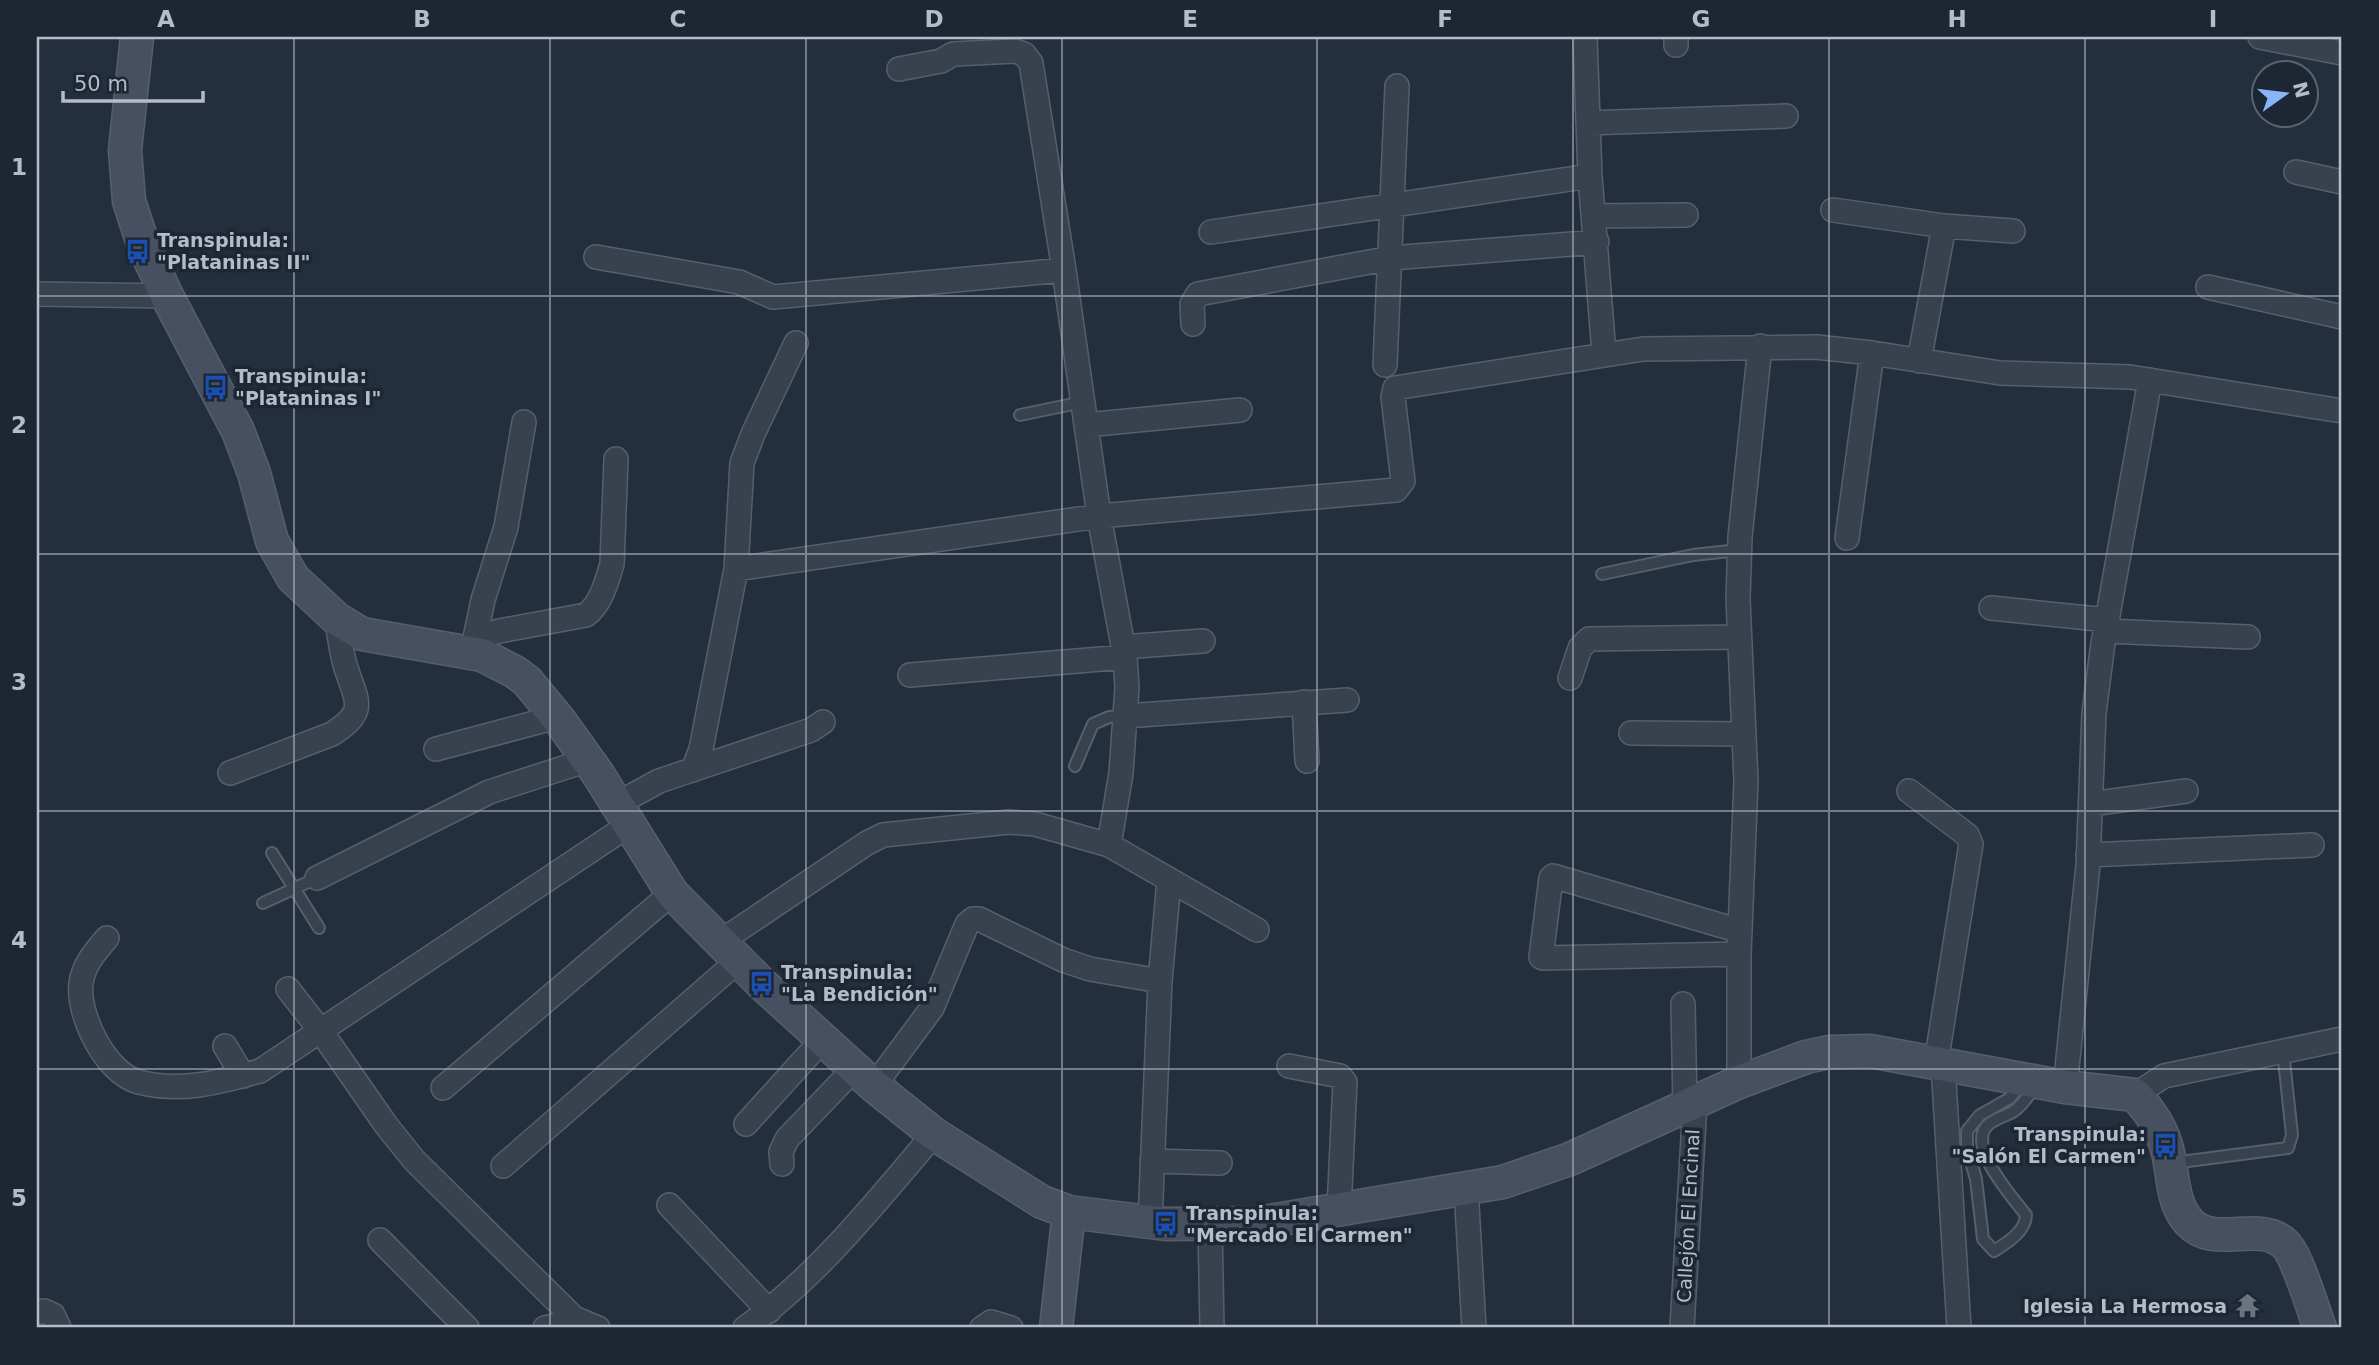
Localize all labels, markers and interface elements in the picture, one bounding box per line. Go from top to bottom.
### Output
text: A [157,6,175,32]
text: B [413,6,431,32]
text: C [670,6,686,32]
text: D [924,6,944,32]
text: E [1182,6,1198,32]
text: F [1437,6,1453,32]
text: G [1692,6,1710,32]
text: H [1947,6,1967,32]
text: I [2209,6,2217,32]
scale bar [63,60,203,104]
north arrow [2250,60,2320,130]
text: 50 m [74,72,128,96]
text: N [2289,80,2314,100]
text: 1 [11,154,27,180]
place label: Transpinula: "Plataninas II" [157,229,310,273]
bus stop icon: Transpinula: "Plataninas II" [123,237,151,265]
place label: Transpinula: "Plataninas I" [235,365,381,409]
bus stop icon: Transpinula: "Plataninas I" [201,373,229,401]
text: 2 [11,412,27,438]
text: 3 [11,669,27,695]
text: 4 [11,927,27,953]
place label: Transpinula: "La Bendición" [781,961,938,1005]
bus stop icon: Transpinula: "La Bendición" [747,969,775,997]
place label: Transpinula: "Salón El Carmen" [1952,1123,2146,1167]
street label: Callejón El Encinal [1672,1128,1704,1304]
bus stop icon: Transpinula: "Salón El Carmen" [2152,1131,2180,1159]
text: 5 [11,1185,27,1211]
place label: Transpinula: "Mercado El Carmen" [1186,1202,1413,1246]
bus stop icon: Transpinula: "Mercado El Carmen" [1152,1210,1180,1238]
temple icon: Iglesia La Hermosa [2233,1292,2261,1320]
place label: Iglesia La Hermosa [2023,1295,2227,1317]

